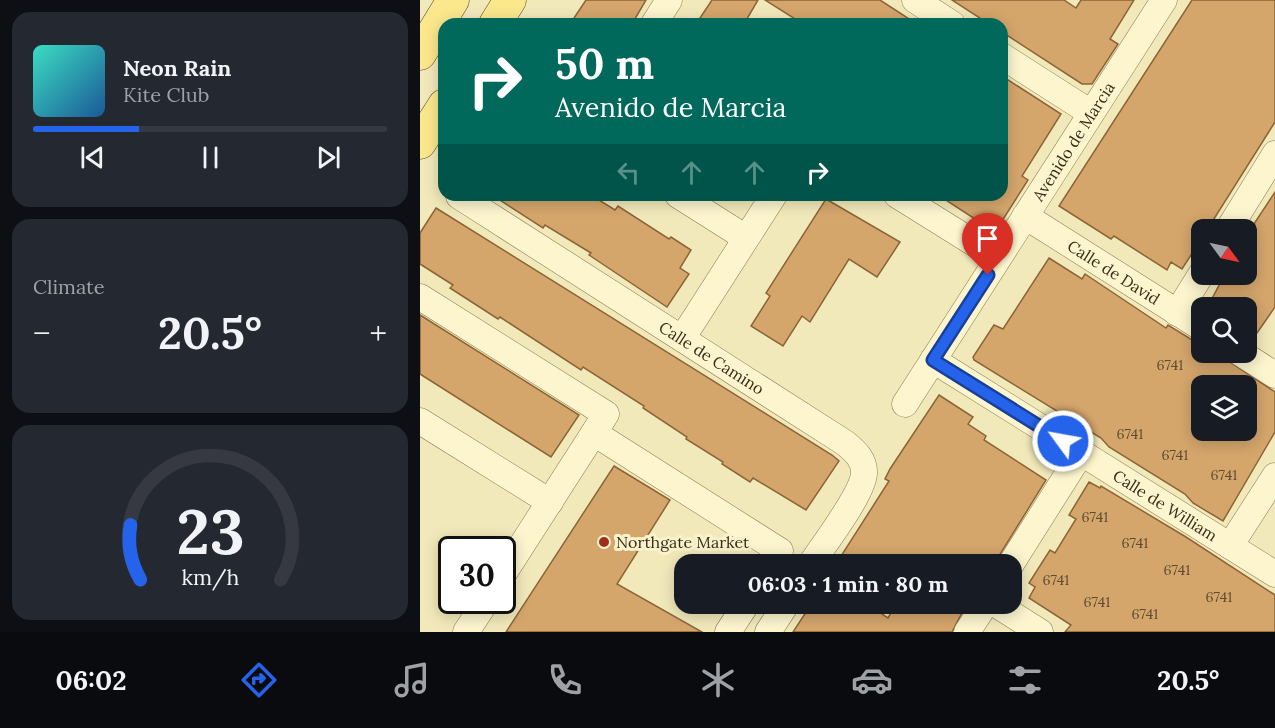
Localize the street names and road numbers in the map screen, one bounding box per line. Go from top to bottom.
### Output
street label: Avenido de Marcia [1027,78,1119,205]
street label: Calle de David [1064,235,1164,309]
street label: Calle de Camino [655,317,768,399]
street label: Calle de William [1109,465,1221,546]

